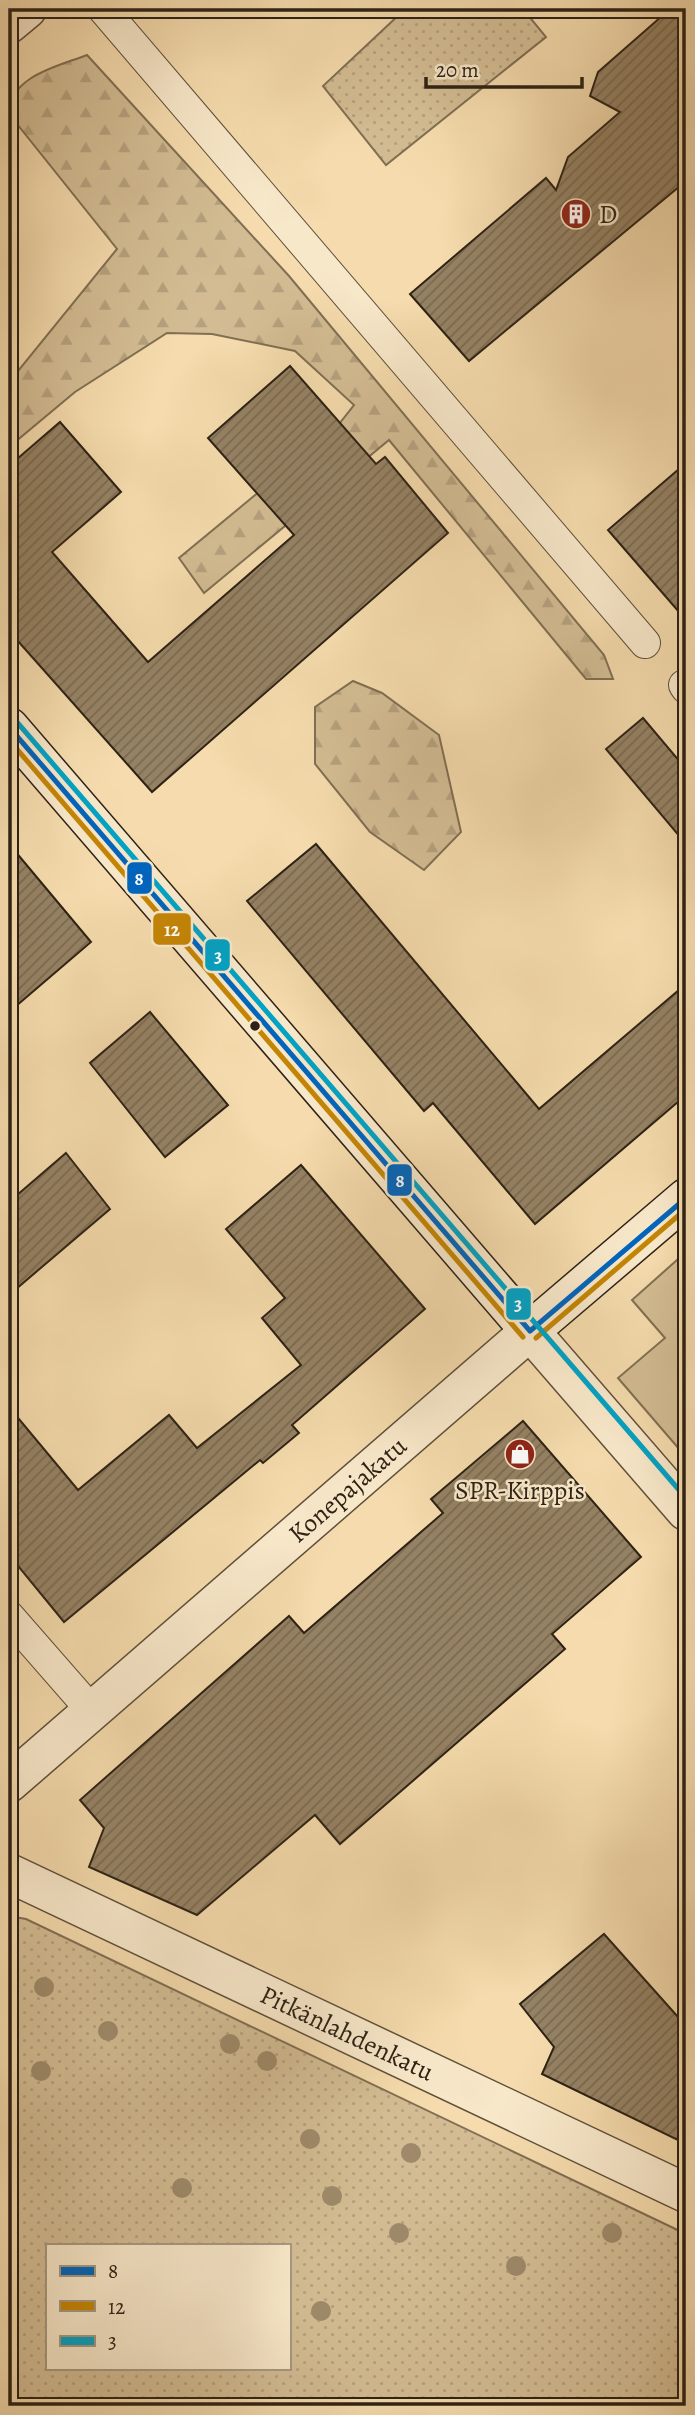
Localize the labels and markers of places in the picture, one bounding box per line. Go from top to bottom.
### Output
building icon: D [559,197,593,231]
place label: D [599,197,617,232]
unlabelled marker [248,1019,262,1033]
shop icon: SPR-Kirppis [503,1437,537,1471]
place label: SPR-Kirppis [455,1473,585,1508]

